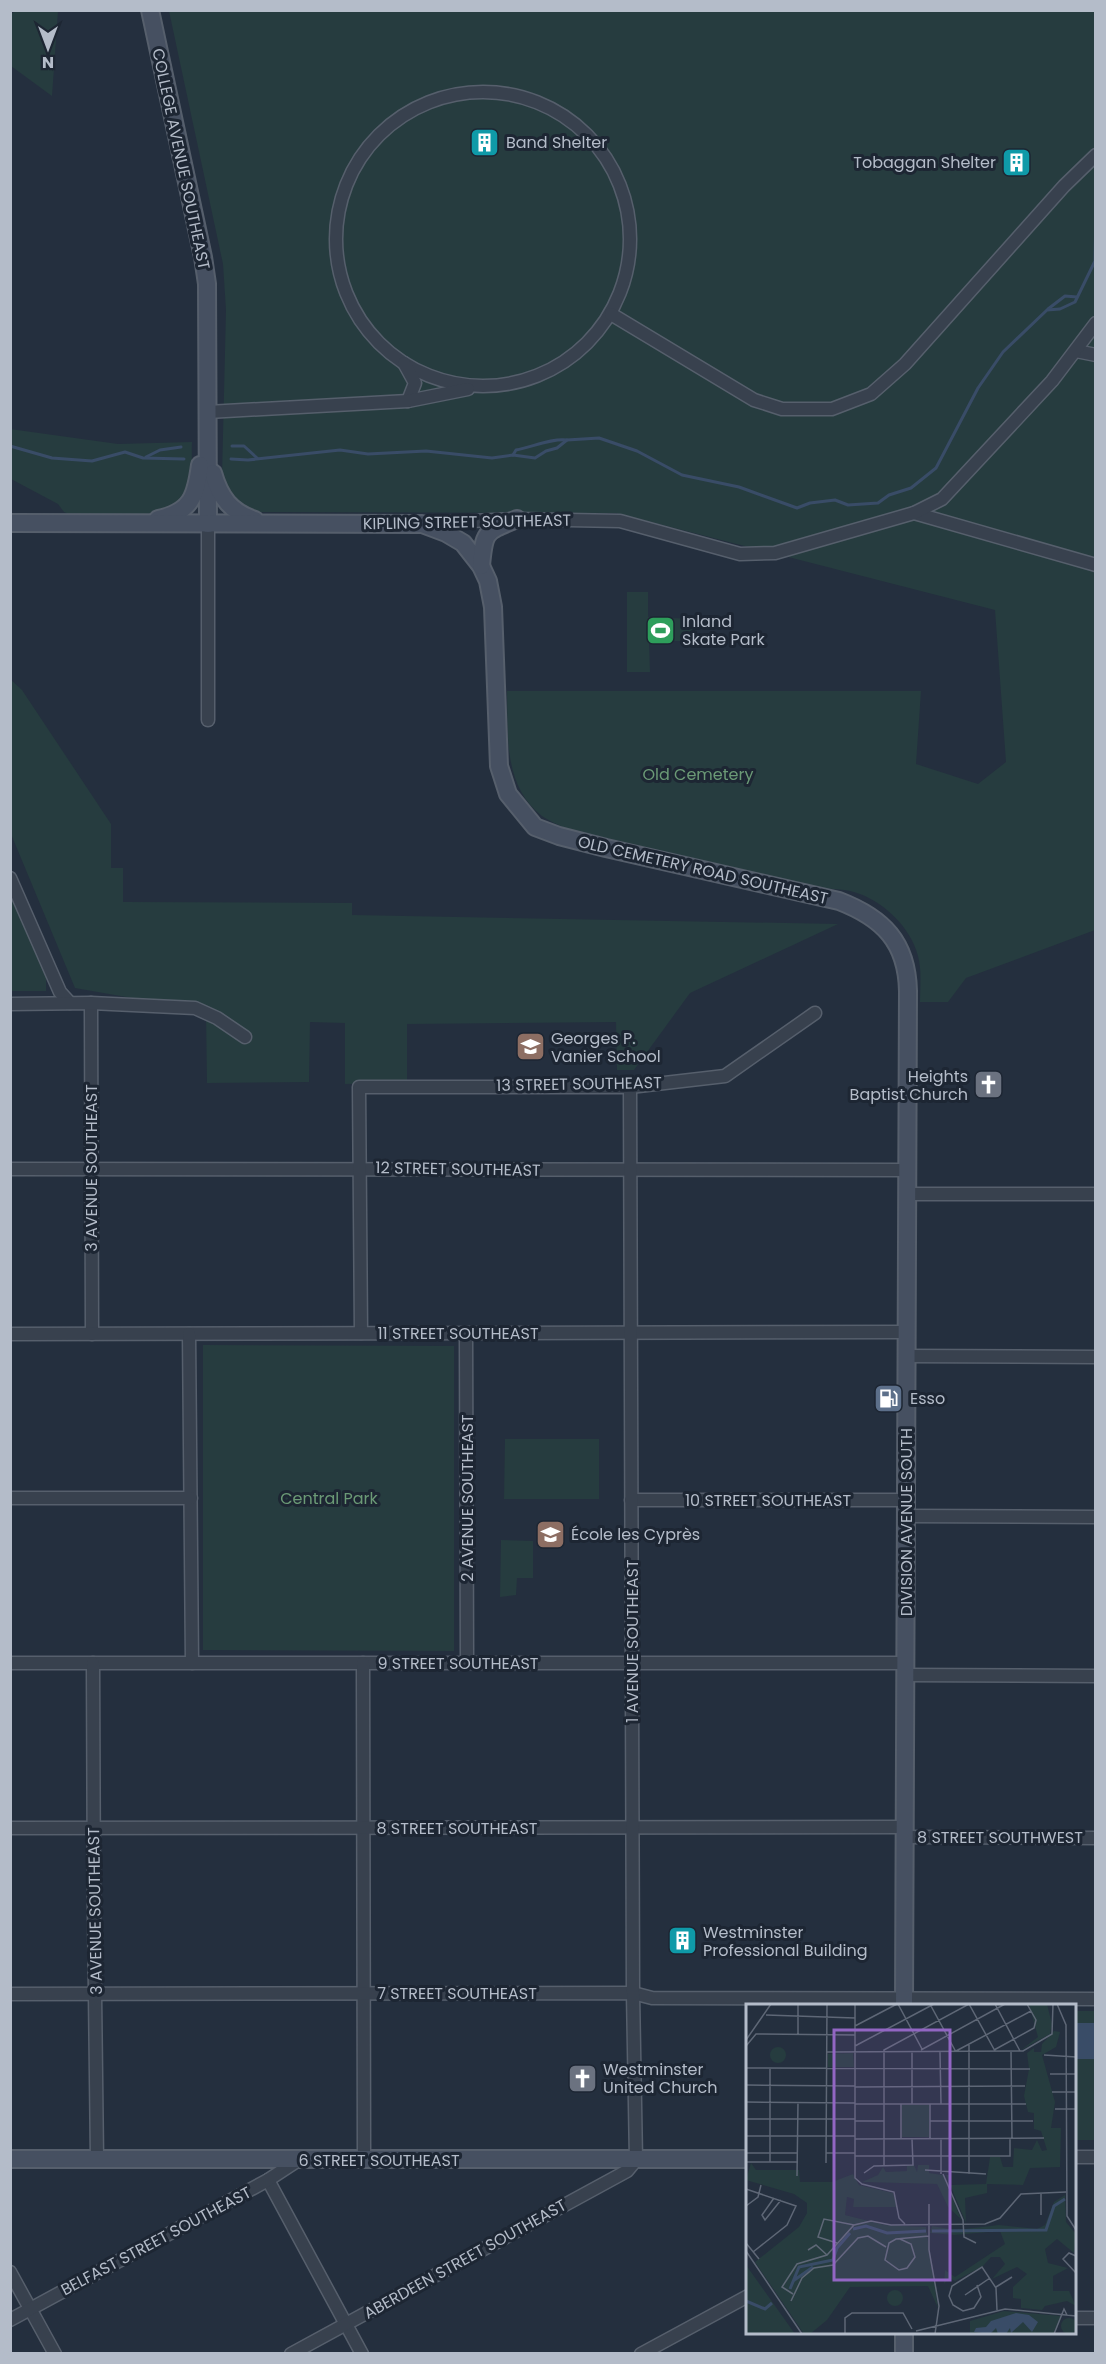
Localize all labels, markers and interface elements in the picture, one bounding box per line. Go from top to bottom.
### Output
north arrow [18,18,78,78]
street label: COLLEGE AVENUE SOUTHEAST [146,46,216,272]
text: N [42,51,54,74]
building icon: Band Shelter [469,126,501,158]
place label: Band Shelter [506,131,607,154]
building icon: Tobaggan Shelter [1001,146,1033,178]
place label: Tobaggan Shelter [853,151,996,174]
street label: KIPLING STREET SOUTHEAST [363,509,572,535]
place label: Inland Skate Park [682,610,766,651]
sports icon: Inland Skate Park [645,614,677,646]
park label: Old Cemetery [643,763,754,786]
street label: OLD CEMETERY ROAD SOUTHEAST [576,830,831,910]
place label: Georges P. Vanier School [551,1027,661,1068]
school or university icon: Georges P. Vanier School [514,1031,546,1063]
place label: Heights Baptist Church [850,1065,968,1106]
church icon: Heights Baptist Church [973,1069,1005,1101]
street label: 13 STREET SOUTHEAST [496,1071,662,1097]
street label: 3 AVENUE SOUTHEAST [80,1084,103,1252]
street label: 12 STREET SOUTHEAST [375,1156,541,1182]
street label: 11 STREET SOUTHEAST [377,1322,539,1345]
fuel station icon: Esso [873,1382,905,1414]
place label: Esso [910,1387,945,1410]
street label: 2 AVENUE SOUTHEAST [456,1414,479,1582]
street label: DIVISION AVENUE SOUTH [895,1428,918,1616]
park label: Central Park [280,1487,379,1510]
street label: 10 STREET SOUTHEAST [685,1489,851,1512]
school or university icon: École les Cyprès [534,1518,566,1550]
place label: École les Cyprès [571,1523,700,1546]
street label: 1 AVENUE SOUTHEAST [621,1559,644,1723]
street label: 9 STREET SOUTHEAST [377,1652,539,1675]
street label: 8 STREET SOUTHEAST [376,1817,538,1840]
street label: 8 STREET SOUTHWEST [917,1826,1083,1849]
street label: 3 AVENUE SOUTHEAST [82,1827,108,1995]
place label: Westminster Professional Building [703,1921,868,1962]
building icon: Westminster Professional Building [666,1925,698,1957]
street label: 7 STREET SOUTHEAST [377,1982,537,2005]
inset map [746,2004,1076,2334]
place label: Westminster United Church [603,2058,718,2099]
church icon: Westminster United Church [566,2062,598,2094]
street label: 6 STREET SOUTHEAST [298,2149,460,2172]
street label: BELFAST STREET SOUTHEAST [57,2181,256,2301]
street label: ABERDEEN STREET SOUTHEAST [360,2193,571,2324]

